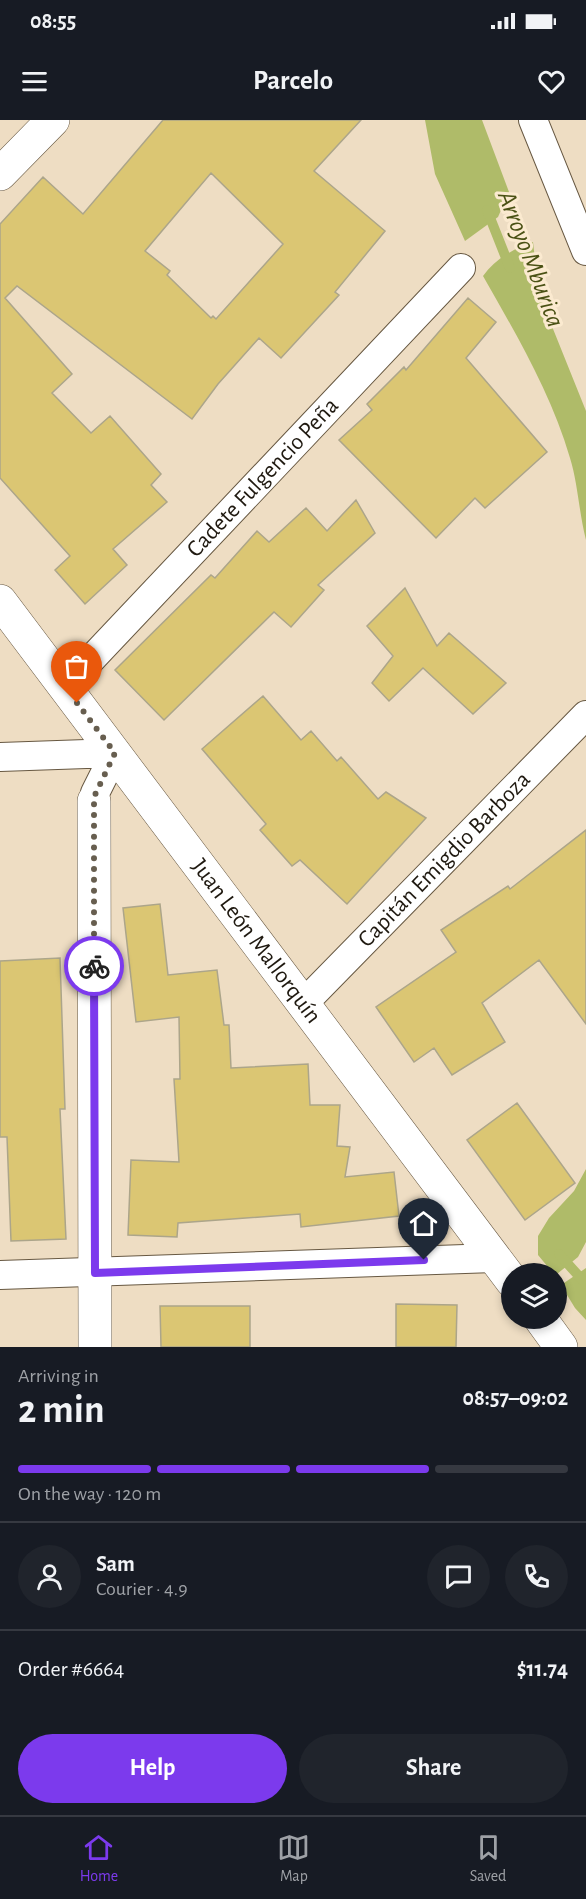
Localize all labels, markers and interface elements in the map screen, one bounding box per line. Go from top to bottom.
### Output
text: 08:55 [30,10,76,32]
icon: menu [18,65,51,98]
icon: heart [535,65,568,98]
text: Parcelo [253,67,333,94]
water label: Arroyo Mburica [493,186,569,331]
street label: Cadete Fulgencio Peña [182,394,343,562]
pin [51,641,102,703]
icon: bag [60,650,93,683]
street label: Capitán Emigdio Barboza [354,767,535,952]
street label: Juan León Mallorquín [187,855,326,1028]
courier [64,936,124,996]
icon: bike [78,950,111,983]
pin [398,1198,449,1260]
icon: home [407,1207,440,1240]
map controls [501,1263,567,1329]
button: layers [501,1263,567,1329]
text: Arriving in [18,1366,99,1386]
text: 08:57–09:02 [463,1387,568,1409]
text: 2 min [18,1391,105,1430]
text: On the way · 120 m [18,1484,161,1504]
button: person [18,1545,81,1608]
button: chat [427,1545,490,1608]
button: phone [505,1545,568,1608]
text: Sam [96,1553,135,1575]
text: Courier · 4.9 [96,1579,188,1599]
text: Order #6664 [18,1658,124,1680]
text: $11.74 [517,1658,568,1680]
button: Help [18,1734,287,1803]
button: Share [299,1734,568,1803]
tab: Home [80,1831,118,1886]
tab: Map [277,1831,310,1886]
tab: Saved [470,1831,506,1886]

